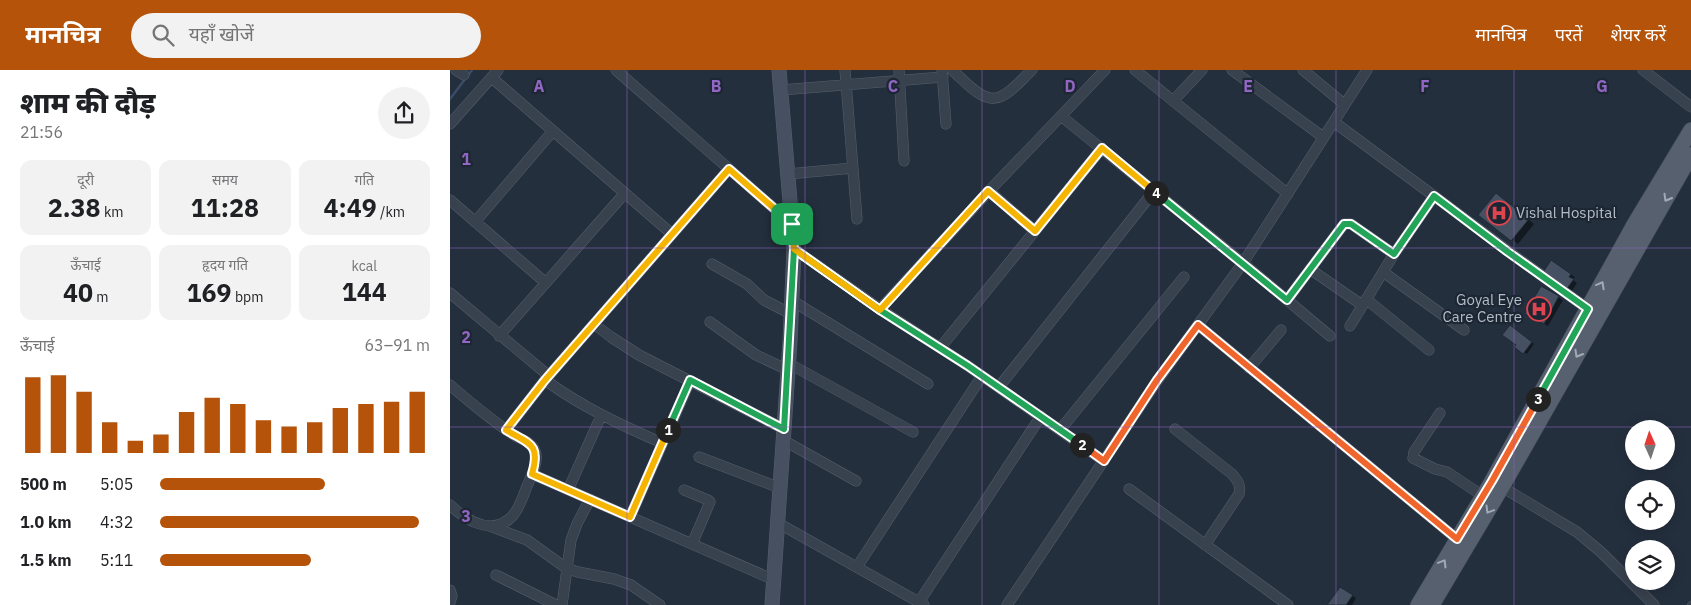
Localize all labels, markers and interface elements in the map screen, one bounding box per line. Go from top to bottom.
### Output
search box [131,13,481,58]
text: मानचित्र [25,18,101,50]
icon: search [149,21,177,49]
text: यहाँ खोजें [189,22,254,46]
text: मानचित्र [1475,23,1527,46]
text: परतें [1555,23,1583,46]
text: शेयर करें [1611,23,1666,46]
text: A [534,76,545,96]
text: B [711,76,722,96]
text: C [888,76,898,96]
text: D [1064,76,1076,96]
text: E [1243,76,1253,96]
text: F [1420,76,1430,96]
text: G [1596,76,1608,96]
text: शाम की दौड़ [20,84,155,121]
button: share [378,87,430,139]
text: 21:56 [20,122,63,142]
text: 1 [461,149,471,169]
text: दूरी [77,171,94,189]
text: समय [212,171,238,189]
text: गति [355,171,374,189]
pin: 4 [1144,180,1168,206]
text: 4 [1152,184,1161,202]
text: 2.38 [48,191,101,224]
text: 11:28 [191,191,259,224]
text: 4:49 [324,191,377,224]
one-way arrow [1663,192,1673,201]
hospital icon: Vishal Hospital [1486,200,1512,226]
text: km [101,203,124,221]
text: /km [377,203,405,221]
pin [771,203,813,245]
place label: Vishal Hospital [1516,203,1616,222]
icon: arrive [778,210,806,238]
text: ऊँचाई [70,256,101,274]
text: हृदय गति [202,256,248,274]
text: kcal [352,257,377,275]
text: 144 [342,275,387,308]
text: 40 [63,276,93,309]
text: 169 [187,276,232,309]
one-way arrow [1595,281,1605,290]
text: m [93,288,108,306]
text: bpm [232,288,263,306]
place label: Goyal Eye Care Centre [1442,290,1522,326]
hospital icon: Goyal Eye Care Centre [1526,296,1552,322]
text: 2 [461,327,471,347]
text: ऊँचाई [20,335,55,355]
text: 63–91 m [364,335,430,355]
one-way arrow [1574,349,1584,358]
pin: 3 [1526,386,1550,412]
text: 3 [1534,390,1543,408]
pin: 1 [656,418,680,442]
north arrow [1625,420,1675,470]
map controls [1625,420,1675,590]
text: 1 [664,421,673,439]
pin: 2 [1070,432,1094,458]
text: 2 [1078,436,1087,454]
text: 500 m [20,474,67,494]
text: 5:05 [100,474,133,494]
button: locate [1625,480,1675,530]
one-way arrow [1485,505,1495,514]
text: 3 [461,506,471,526]
text: 1.0 km [20,512,71,532]
text: 4:32 [100,512,133,532]
button: layers [1625,540,1675,590]
text: 1.5 km [20,550,71,570]
text: 5:11 [100,550,133,570]
one-way arrow [1436,560,1446,569]

